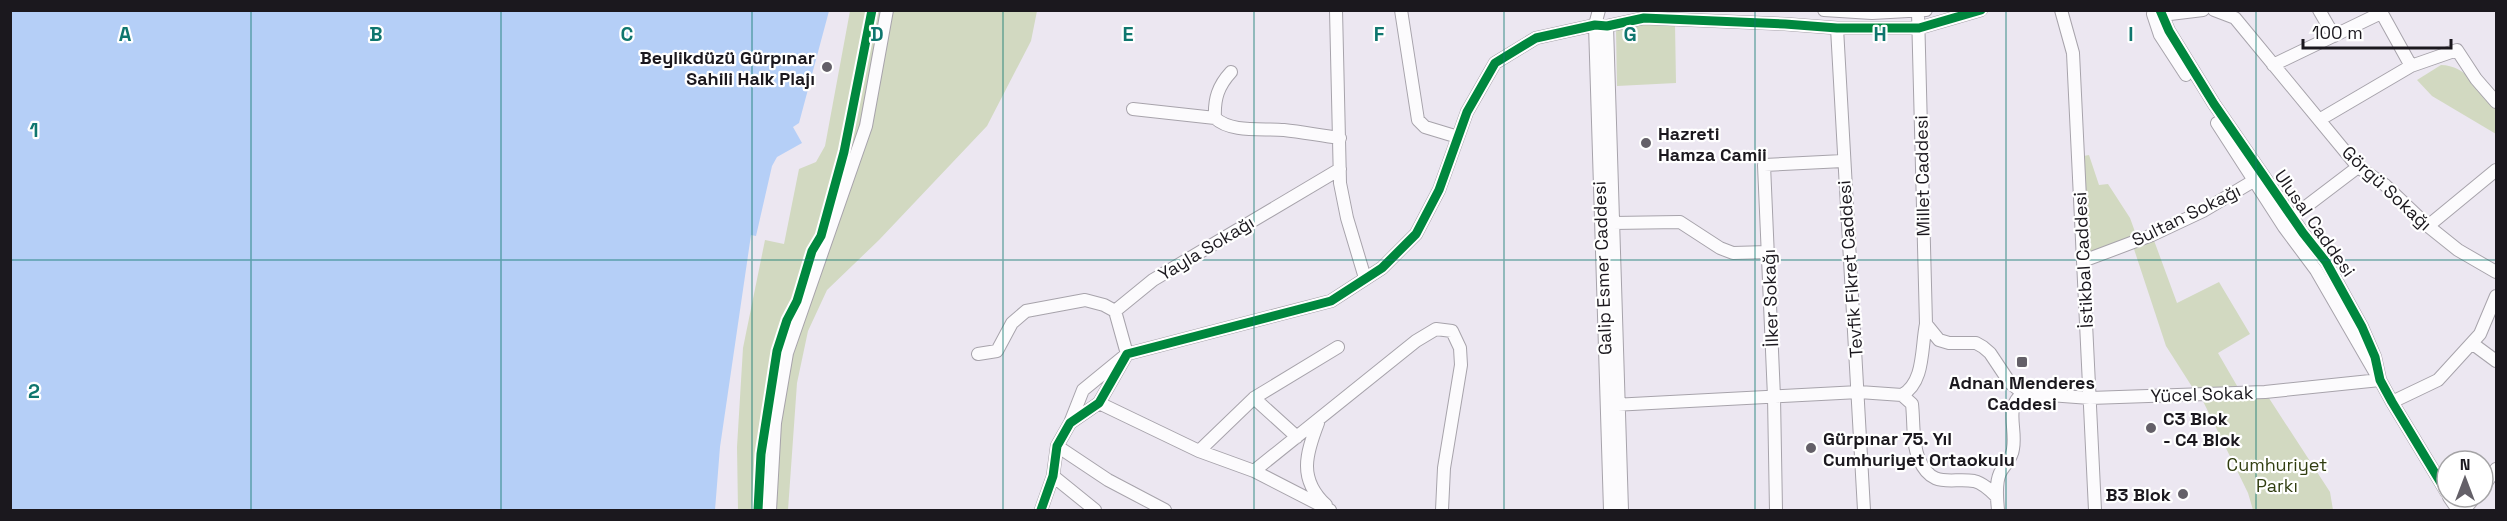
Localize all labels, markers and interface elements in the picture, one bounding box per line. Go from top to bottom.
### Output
scale bar [2303,12,2452,50]
text: A [119,21,132,47]
text: B [369,21,383,47]
text: C [621,21,634,47]
text: D [870,21,884,47]
text: E [1122,21,1134,47]
text: F [1374,21,1385,47]
text: G [1623,21,1637,47]
text: H [1873,21,1887,47]
text: I [2128,21,2134,47]
text: 100 m [2312,21,2363,44]
place label: Beylikdüzü Gürpınar Sahili Halk Plajı [640,46,815,90]
marker: Beylikdüzü Gürpınar Sahili Halk Plajı [820,60,834,74]
street label: Millet Caddesi [1909,115,1935,237]
text: 1 [29,117,39,143]
place label: Hazreti Hamza Camii [1658,122,1767,166]
marker: Hazreti Hamza Camii [1639,136,1653,150]
street label: Görgü Sokağı [2337,141,2437,235]
street label: Ulusal Caddesi [2270,165,2360,281]
street label: Tevfik Fikret Caddesi [1832,179,1868,359]
street label: Sultan Sokağı [2128,179,2244,251]
street label: Galip Esmer Caddesi [1587,181,1617,355]
street label: İstikbal Caddesi [2068,191,2098,329]
street label: Yayla Sokağı [1154,210,1258,286]
street label: İlker Sokağı [1757,249,1783,347]
marker: Adnan Menderes Caddesi [2015,355,2029,369]
place label: Adnan Menderes Caddesi [1949,371,2095,415]
text: 2 [28,378,40,404]
street label: Yücel Sokak [2150,381,2254,407]
place label: C3 Blok - C4 Blok [2163,407,2240,451]
marker: C3 Blok - C4 Blok [2144,421,2158,435]
place label: Gürpınar 75. Yıl Cumhuriyet Ortaokulu [1823,427,2015,471]
marker: Gürpınar 75. Yıl Cumhuriyet Ortaokulu [1804,441,1818,455]
north arrow [2435,449,2495,509]
park label: Cumhuriyet Parkı [2227,453,2327,497]
text: N [2460,454,2470,475]
place label: B3 Blok [2106,483,2171,506]
marker: B3 Blok [2176,487,2190,501]

